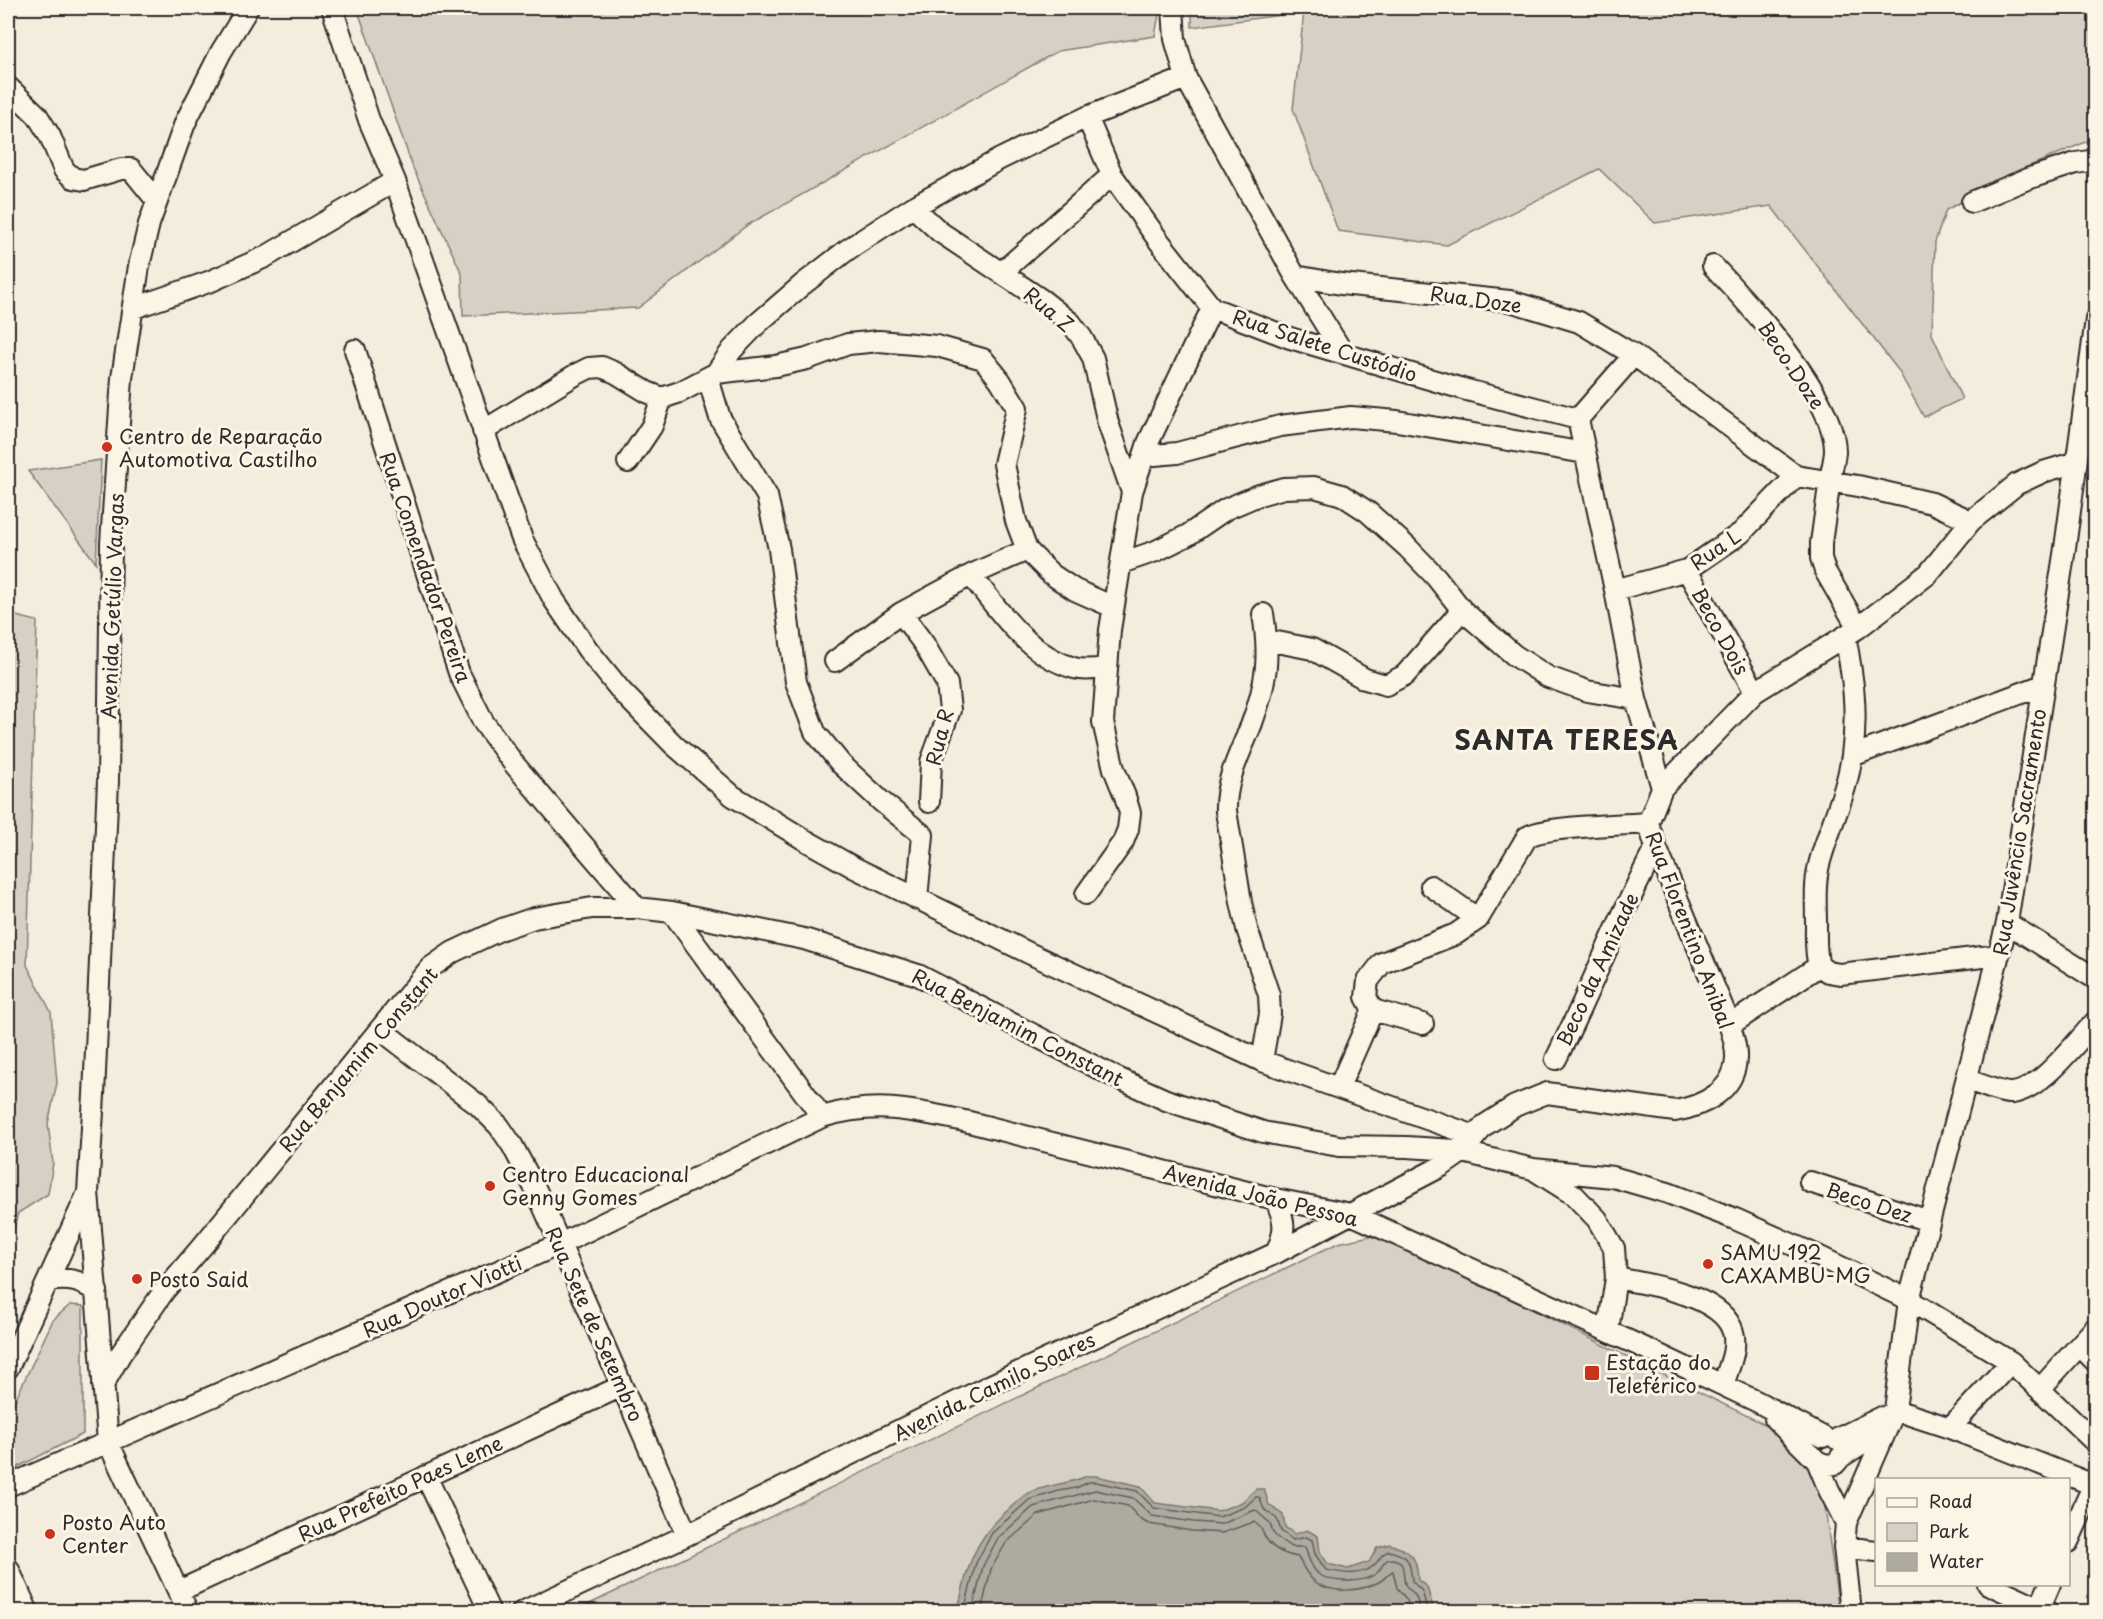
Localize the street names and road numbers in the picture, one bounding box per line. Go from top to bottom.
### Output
street label: Rua Doze [1428,278,1524,320]
street label: Rua Z [1017,279,1081,339]
street label: Rua Salete Custódio [1229,301,1421,389]
street label: Beco Doze [1751,315,1833,415]
street label: Rua Comendador Pereira [372,448,480,686]
street label: Avenida Getúlio Vargas [93,492,131,720]
street label: Rua L [1684,521,1746,577]
street label: Beco Dois [1685,582,1757,680]
street label: Rua R [917,705,961,769]
street label: Rua Juvêncio Sacramento [1985,706,2053,958]
street label: Rua Florentino Anibal [1639,827,1741,1033]
street label: Beco da Amizade [1548,887,1646,1051]
street label: Rua Benjamim Constant [271,960,445,1158]
street label: Rua Benjamim Constant [907,961,1129,1093]
street label: Avenida João Pessoa [1160,1156,1362,1234]
street label: Beco Dez [1822,1174,1916,1230]
street label: Rua Sete de Setembro [538,1222,652,1426]
street label: Rua Doutor Viotti [358,1247,526,1345]
street label: Avenida Camilo Soares [888,1324,1100,1448]
street label: Rua Prefeito Paes Leme [293,1427,507,1549]

